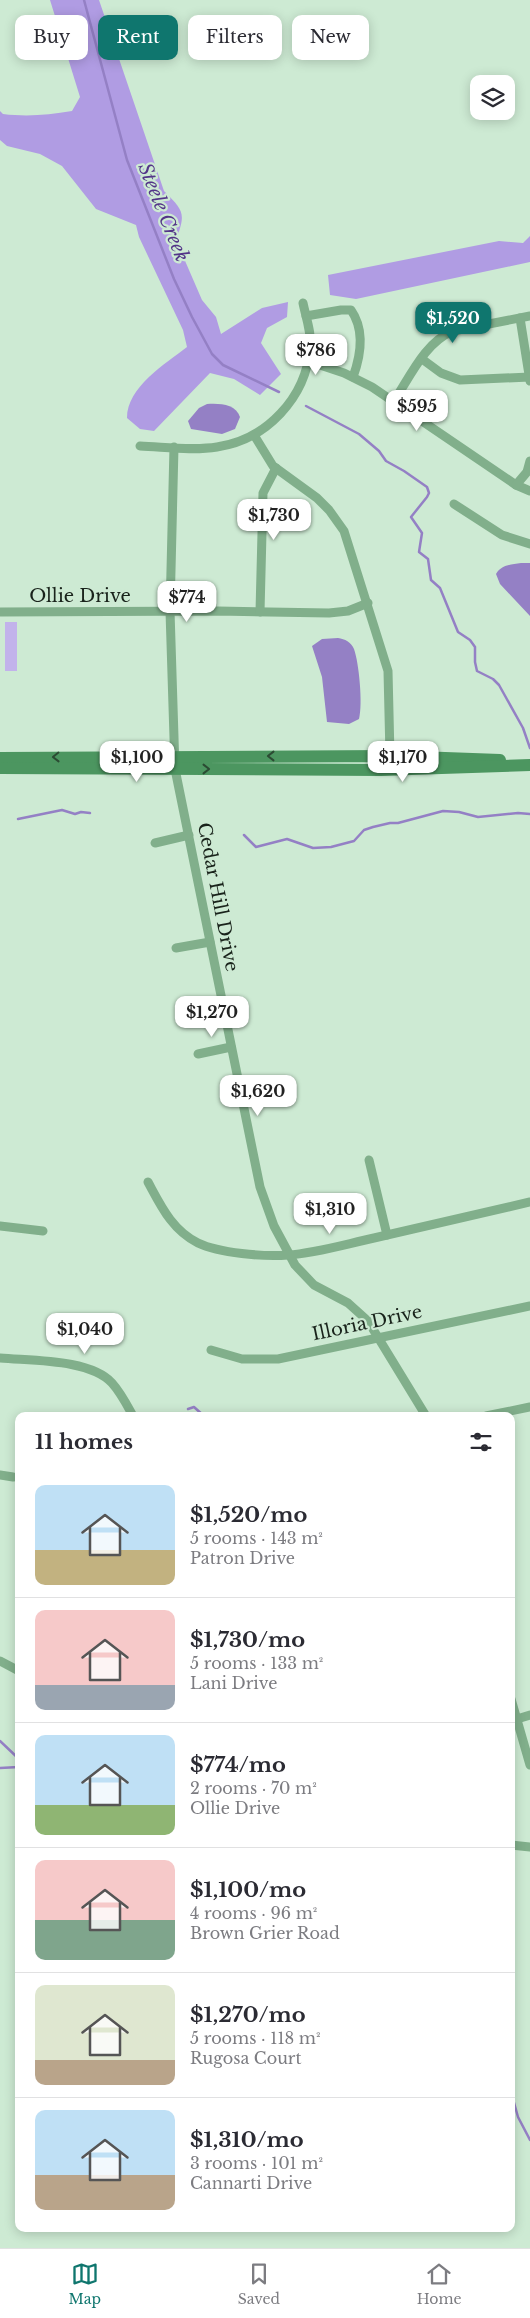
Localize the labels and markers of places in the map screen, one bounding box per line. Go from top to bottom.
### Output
pin: $1,520 [412,302,494,344]
pin: $786 [286,334,346,376]
pin: $595 [387,390,447,432]
pin: $1,730 [233,498,315,541]
pin: $774 [157,580,217,623]
pin: $1,100 [96,740,178,783]
pin: $1,170 [362,740,444,783]
pin: $1,270 [171,996,253,1038]
pin: $1,620 [217,1074,299,1117]
pin: $1,310 [289,1192,371,1235]
pin: $1,040 [44,1312,126,1355]

